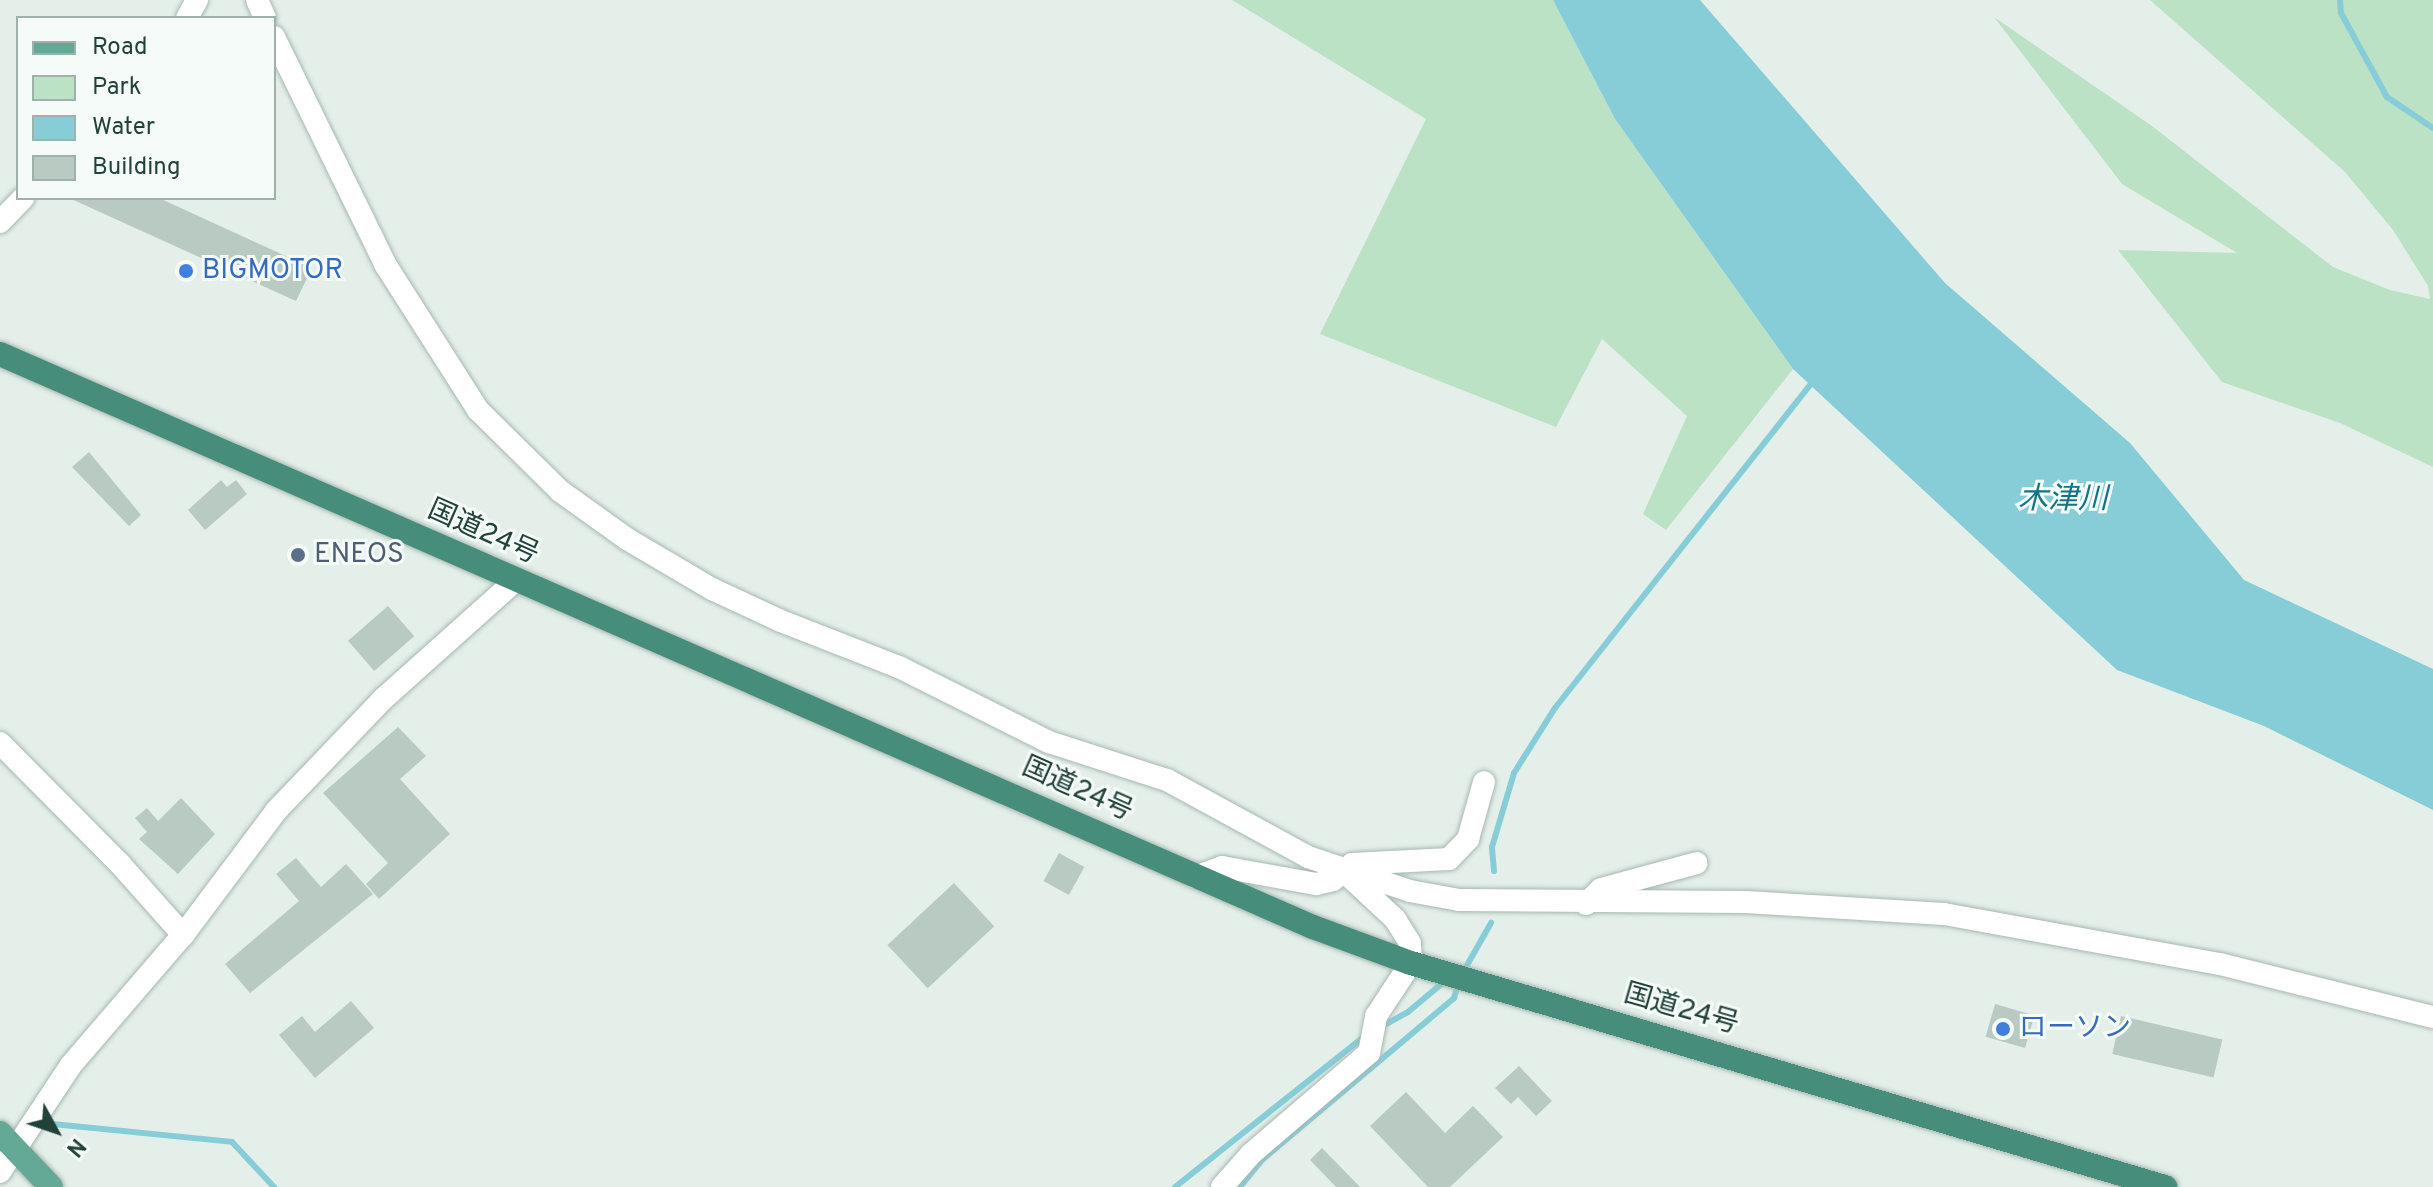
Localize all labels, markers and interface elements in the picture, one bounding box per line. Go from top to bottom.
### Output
legend [16,16,276,200]
text: Road [92,33,148,63]
text: Park [92,73,142,103]
text: Water [92,113,155,143]
text: Building [92,153,181,183]
place label: BIGMOTOR [202,254,343,288]
marker: BIGMOTOR [177,262,195,280]
water label: 木津川 [2018,483,2108,519]
street label: 国道24号 [422,494,544,572]
place label: ENEOS [314,538,404,572]
marker: ENEOS [289,546,307,564]
street label: 国道24号 [1016,751,1138,829]
street label: 国道24号 [1620,978,1742,1042]
place label: ローソン [2019,1012,2131,1046]
marker: ローソン [1994,1020,2012,1038]
north arrow [16,1091,96,1171]
text: N [59,1132,90,1161]

